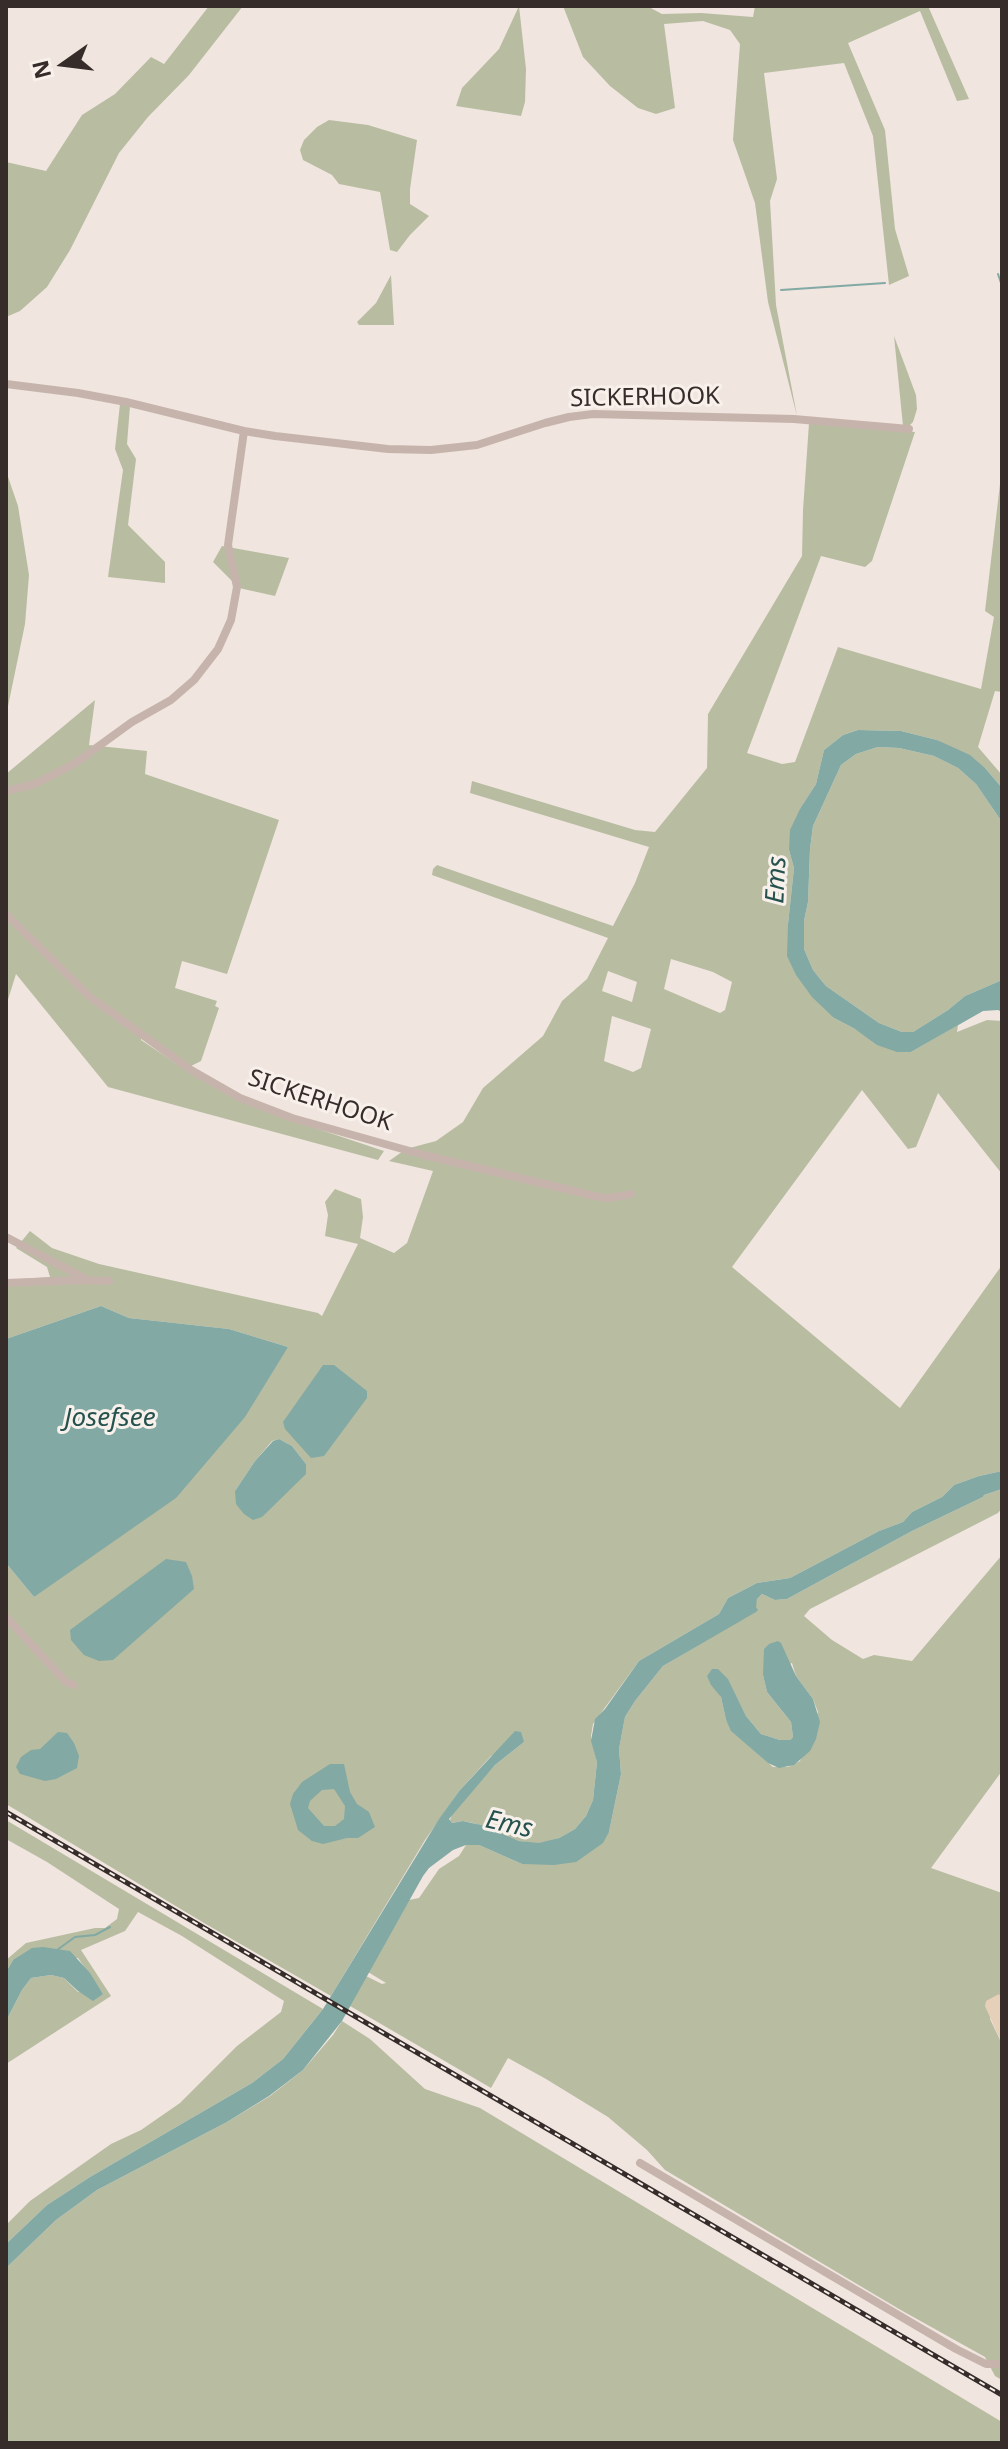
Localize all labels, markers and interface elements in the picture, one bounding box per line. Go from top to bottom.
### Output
north arrow [24,24,104,104]
text: N [24,58,57,82]
street label: SICKERHOOK [570,382,720,414]
water label: Ems [760,856,794,904]
street label: SICKERHOOK [244,1064,396,1138]
water label: Josefsee [64,1403,156,1435]
water label: Ems [482,1804,536,1846]

